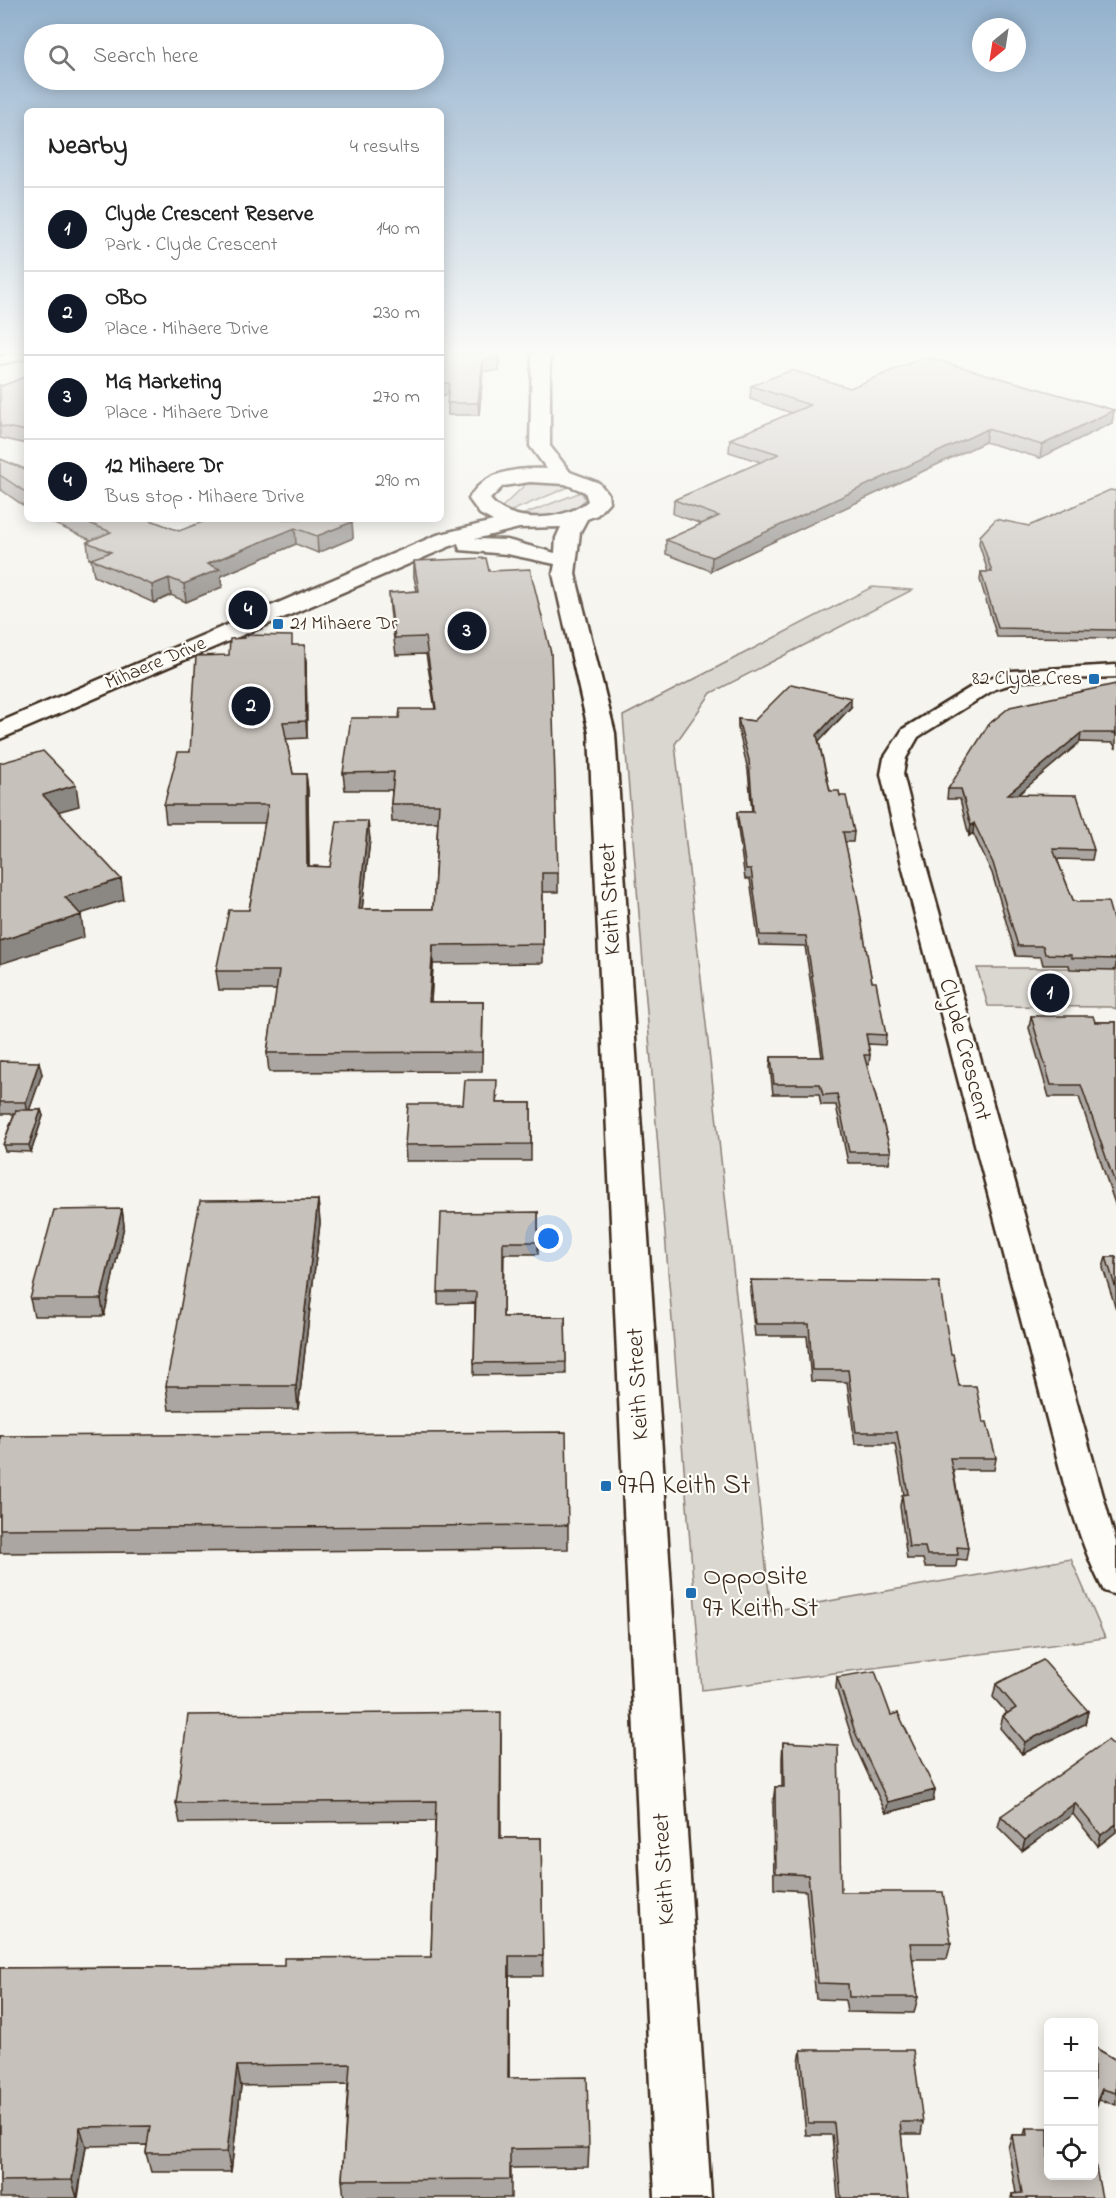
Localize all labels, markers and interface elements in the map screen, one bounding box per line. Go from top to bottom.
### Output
north arrow [972,18,1026,72]
search box [24,24,444,90]
icon: search [45,41,78,74]
text: Search here [93,41,198,73]
text: Nearby [48,128,127,166]
text: 4 results [350,133,420,162]
text: Clyde Crescent Reserve [105,199,314,231]
text: 1 [64,215,71,244]
text: 140 m [376,215,420,244]
text: Park · Clyde Crescent [105,231,277,260]
text: OBO [105,283,147,315]
text: 2 [63,299,72,328]
text: 230 m [373,299,420,328]
text: Place · Mihaere Drive [105,315,269,344]
text: MG Marketing [105,367,221,399]
text: 3 [63,383,72,412]
text: 270 m [373,383,420,412]
text: Place · Mihaere Drive [105,399,269,428]
text: 12 Mihaere Dr [105,451,223,483]
text: 4 [63,467,72,496]
text: 290 m [375,467,420,496]
text: Bus stop · Mihaere Drive [105,483,304,512]
pin: 4 [228,588,268,632]
pin: 3 [448,608,486,654]
place label: 21 Mihaere Dr [290,610,398,639]
marker: 21 Mihaere Dr [271,617,285,631]
street label: Mihaere Drive [101,630,211,698]
place label: 82 Clyde Cres [972,665,1082,694]
marker: 82 Clyde Cres [1087,672,1101,686]
pin: 2 [232,684,270,728]
street label: Keith Street [591,842,631,956]
pin: 1 [1030,970,1070,1016]
street label: Clyde Crescent [927,975,1000,1125]
your location [534,1224,563,1253]
street label: Keith Street [619,1327,659,1441]
place label: 97A Keith St [618,1466,750,1507]
marker: 97A Keith St [599,1479,613,1493]
place label: Opposite 97 Keith St [703,1557,818,1630]
marker: Opposite 97 Keith St [684,1586,698,1600]
street label: Keith Street [645,1812,685,1926]
map controls [1044,2018,1098,2180]
button: + [1044,2018,1098,2072]
button: − [1044,2072,1098,2126]
button: locate [1044,2126,1098,2180]

